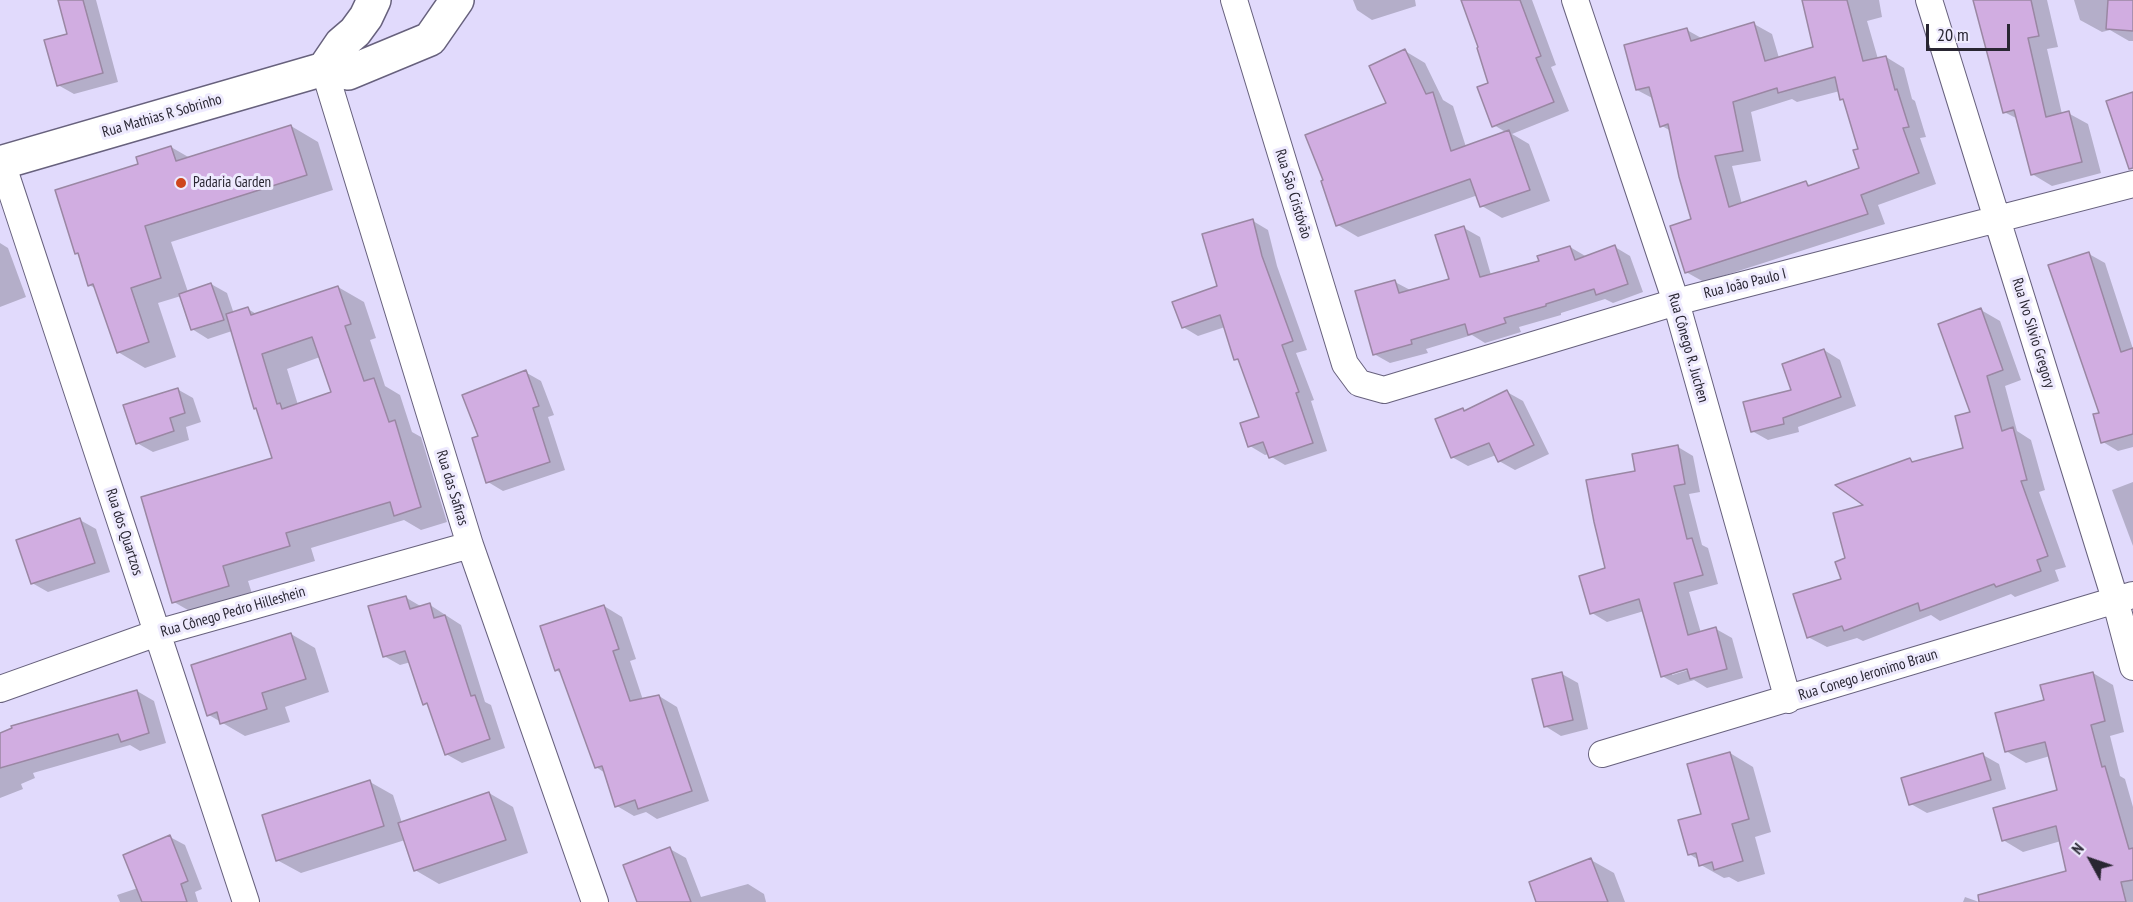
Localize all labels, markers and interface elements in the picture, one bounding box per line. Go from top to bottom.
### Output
scale bar [1929,12,2013,50]
text: 20 m [1937,23,1969,46]
street label: Rua Mathias R Sobrinho [100,90,224,142]
street label: Rua São Cristóvão [1271,147,1315,241]
place label: Padaria Garden [193,174,271,192]
marker: Padaria Garden [174,176,188,190]
street label: Rua João Paulo I [1702,265,1788,303]
street label: Rua Ivo Silvio Gregory [2008,276,2058,390]
street label: Rua Cônego R. Juchen [1664,291,1712,405]
street label: Rua das Safiras [432,448,472,528]
street label: Rua dos Quartzos [101,486,147,578]
street label: Rua Cônego Pedro Hilleshein [159,583,307,641]
street label: Rua Conego Jeronimo Braun [1796,645,1940,705]
north arrow [2061,830,2121,890]
text: N [2067,839,2088,858]

